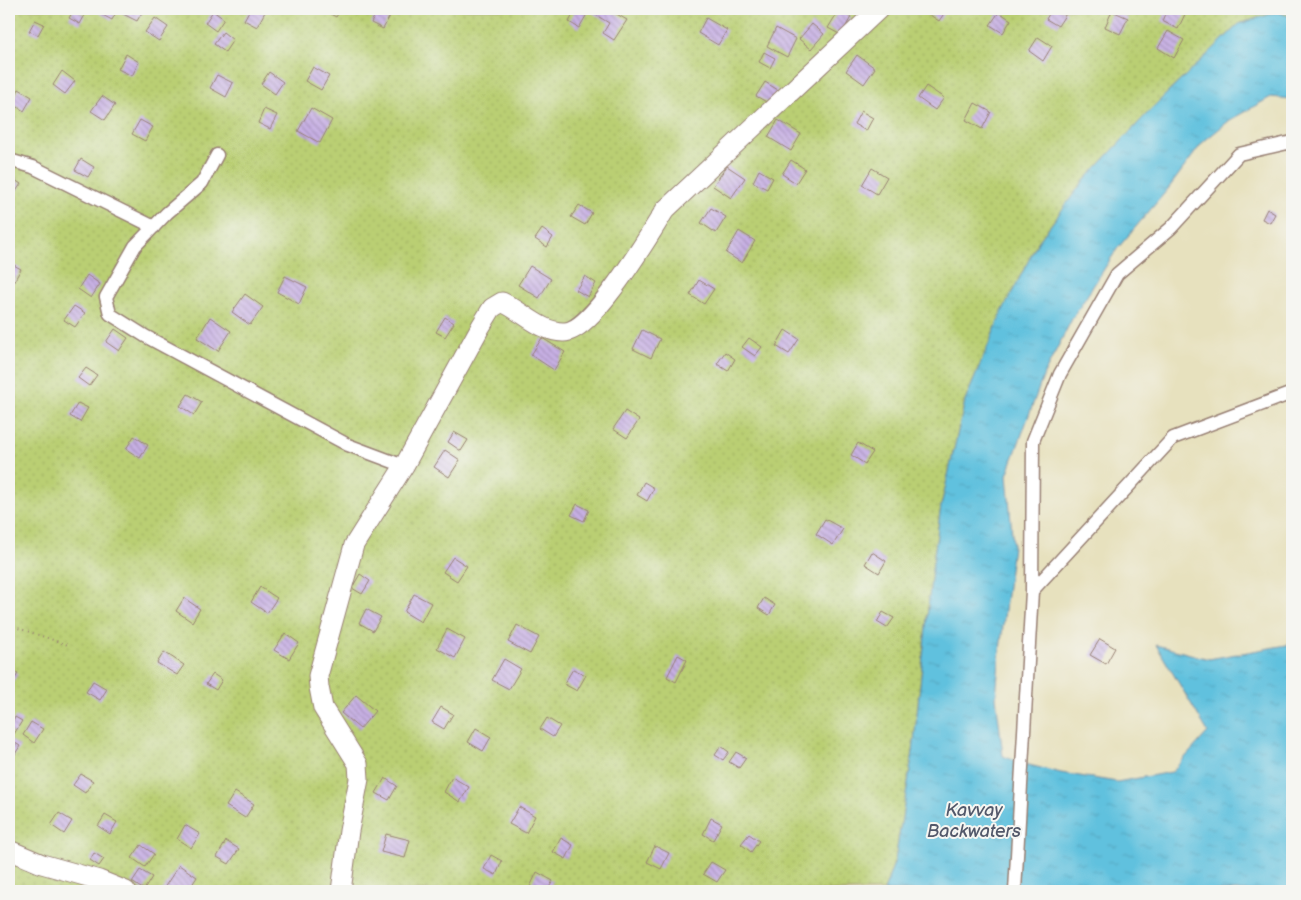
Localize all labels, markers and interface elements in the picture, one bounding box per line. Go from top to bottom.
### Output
water label: Kavvay Backwaters [927,800,1021,842]

